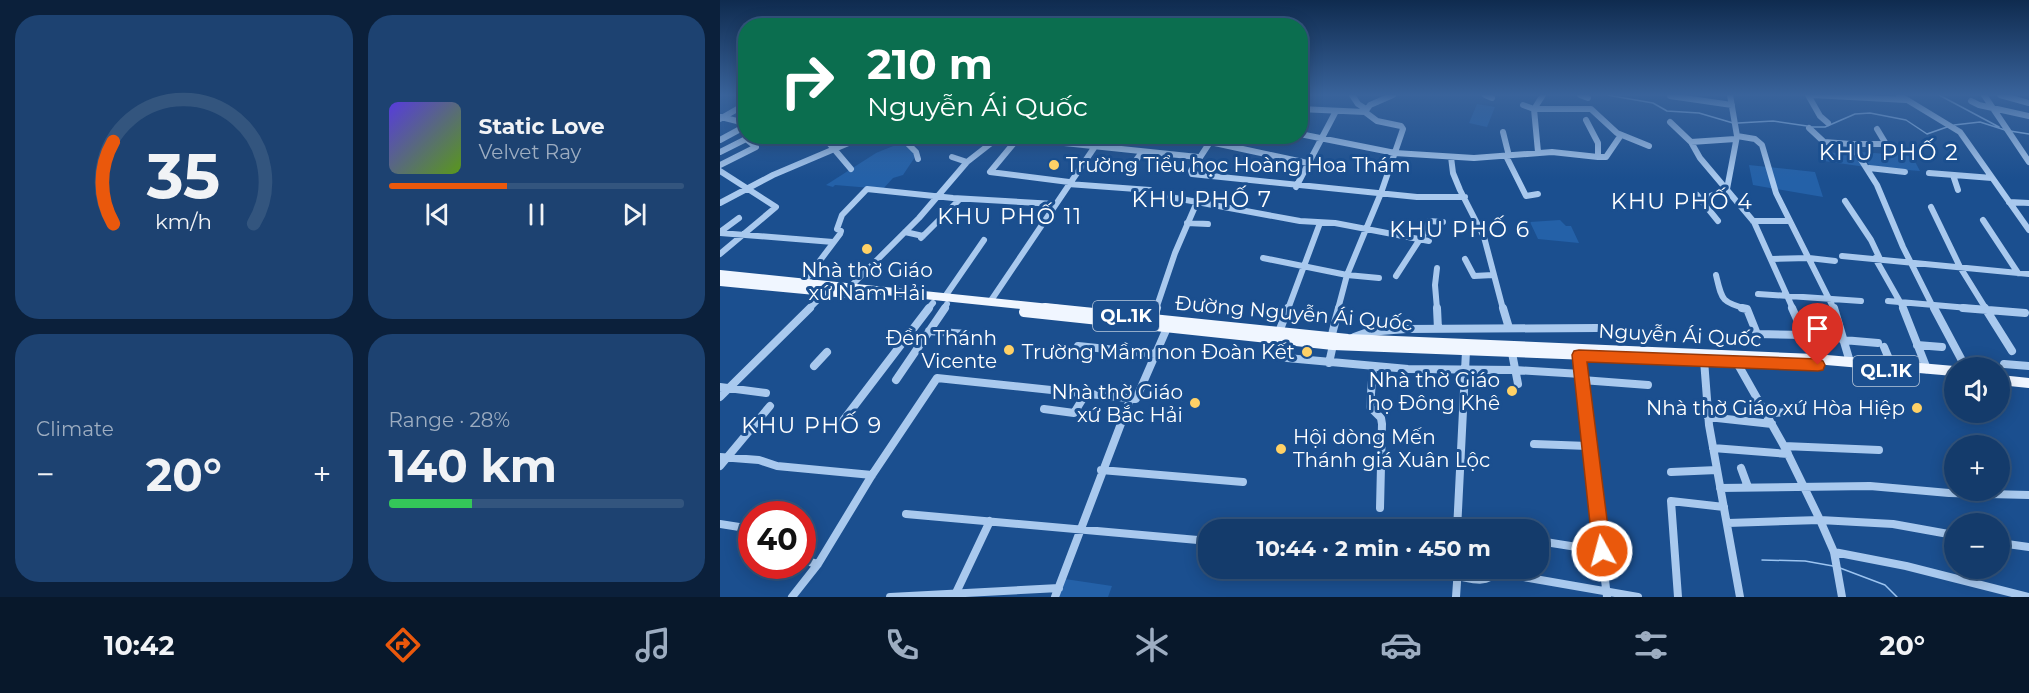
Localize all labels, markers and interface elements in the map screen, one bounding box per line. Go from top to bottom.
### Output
text: 210 m [867,38,993,90]
icon: right [768,42,846,120]
text: Nguyễn Ái Quốc [867,90,1088,123]
text: Static Love [479,113,605,140]
text: 35 [146,138,220,214]
district label: KHU PHỐ 2 [1819,138,1959,166]
text: Velvet Ray [479,140,581,164]
place label: Trường Tiểu học Hoàng Hoa Thám [1066,153,1410,177]
marker: Trường Tiểu học Hoàng Hoa Thám [1047,158,1061,172]
district label: KHU PHỐ 7 [1132,185,1272,213]
district label: KHU PHỐ 4 [1611,187,1753,215]
icon: previous [421,198,454,231]
icon: pause [520,198,553,231]
icon: next [618,198,651,231]
district label: KHU PHỐ 11 [937,202,1083,230]
text: km/h [155,208,212,234]
district label: KHU PHỐ 6 [1389,215,1531,243]
marker: Nhà thờ Giáo xứ Nam Hải [860,242,874,256]
place label: Nhà thờ Giáo xứ Nam Hải [801,258,933,305]
street label: Đường Nguyễn Ái Quốc [1174,291,1414,335]
road number: QL.1K [1093,301,1159,331]
pin [1792,303,1843,365]
icon: arrive [1801,312,1834,345]
street label: Nguyễn Ái Quốc [1598,319,1762,351]
place label: Đền Thánh Vicente [886,326,997,373]
place label: Trường Mầm non Đoàn Kết [1022,340,1295,364]
marker: Đền Thánh Vicente [1002,343,1016,357]
marker: Trường Mầm non Đoàn Kết [1300,345,1314,359]
road number: QL.1K [1853,356,1919,386]
map controls [1944,357,2010,579]
button: sound [1944,357,2010,423]
place label: Nhà thờ Giáo họ Đông Khê [1367,368,1500,415]
place label: Nhà thờ Giáo xứ Bắc Hải [1052,380,1183,427]
marker: Nhà thờ Giáo họ Đông Khê [1505,384,1519,398]
marker: Nhà thờ Giáo xứ Bắc Hải [1188,396,1202,410]
place label: Nhà thờ Giáo xứ Hòa Hiệp [1646,396,1905,420]
marker: Nhà thờ Giáo xứ Hòa Hiệp [1910,401,1924,415]
text: Range · 28% [389,408,510,432]
district label: KHU PHỐ 9 [741,411,883,439]
text: Climate [36,417,114,441]
place label: Hội dòng Mến Thánh giá Xuân Lộc [1293,425,1490,472]
button: + [1944,435,2010,501]
text: 140 km [389,438,557,493]
marker: Hội dòng Mến Thánh giá Xuân Lộc [1274,442,1288,456]
text: 20° [146,447,222,502]
text: − [36,454,55,494]
text: + [313,454,331,494]
speed limit sign: 40 [738,501,816,579]
button: − [1944,513,2010,579]
position arrow [1570,519,1634,583]
text: 10:44 · 2 min · 450 m [1256,535,1491,562]
icon: directions [382,624,424,666]
icon: music [632,624,674,666]
icon: phone [881,624,923,666]
icon: climate [1131,624,1173,666]
icon: car [1380,624,1422,666]
icon: filters [1630,624,1672,666]
text: 10:42 [104,629,174,662]
text: 20° [1880,629,1925,662]

